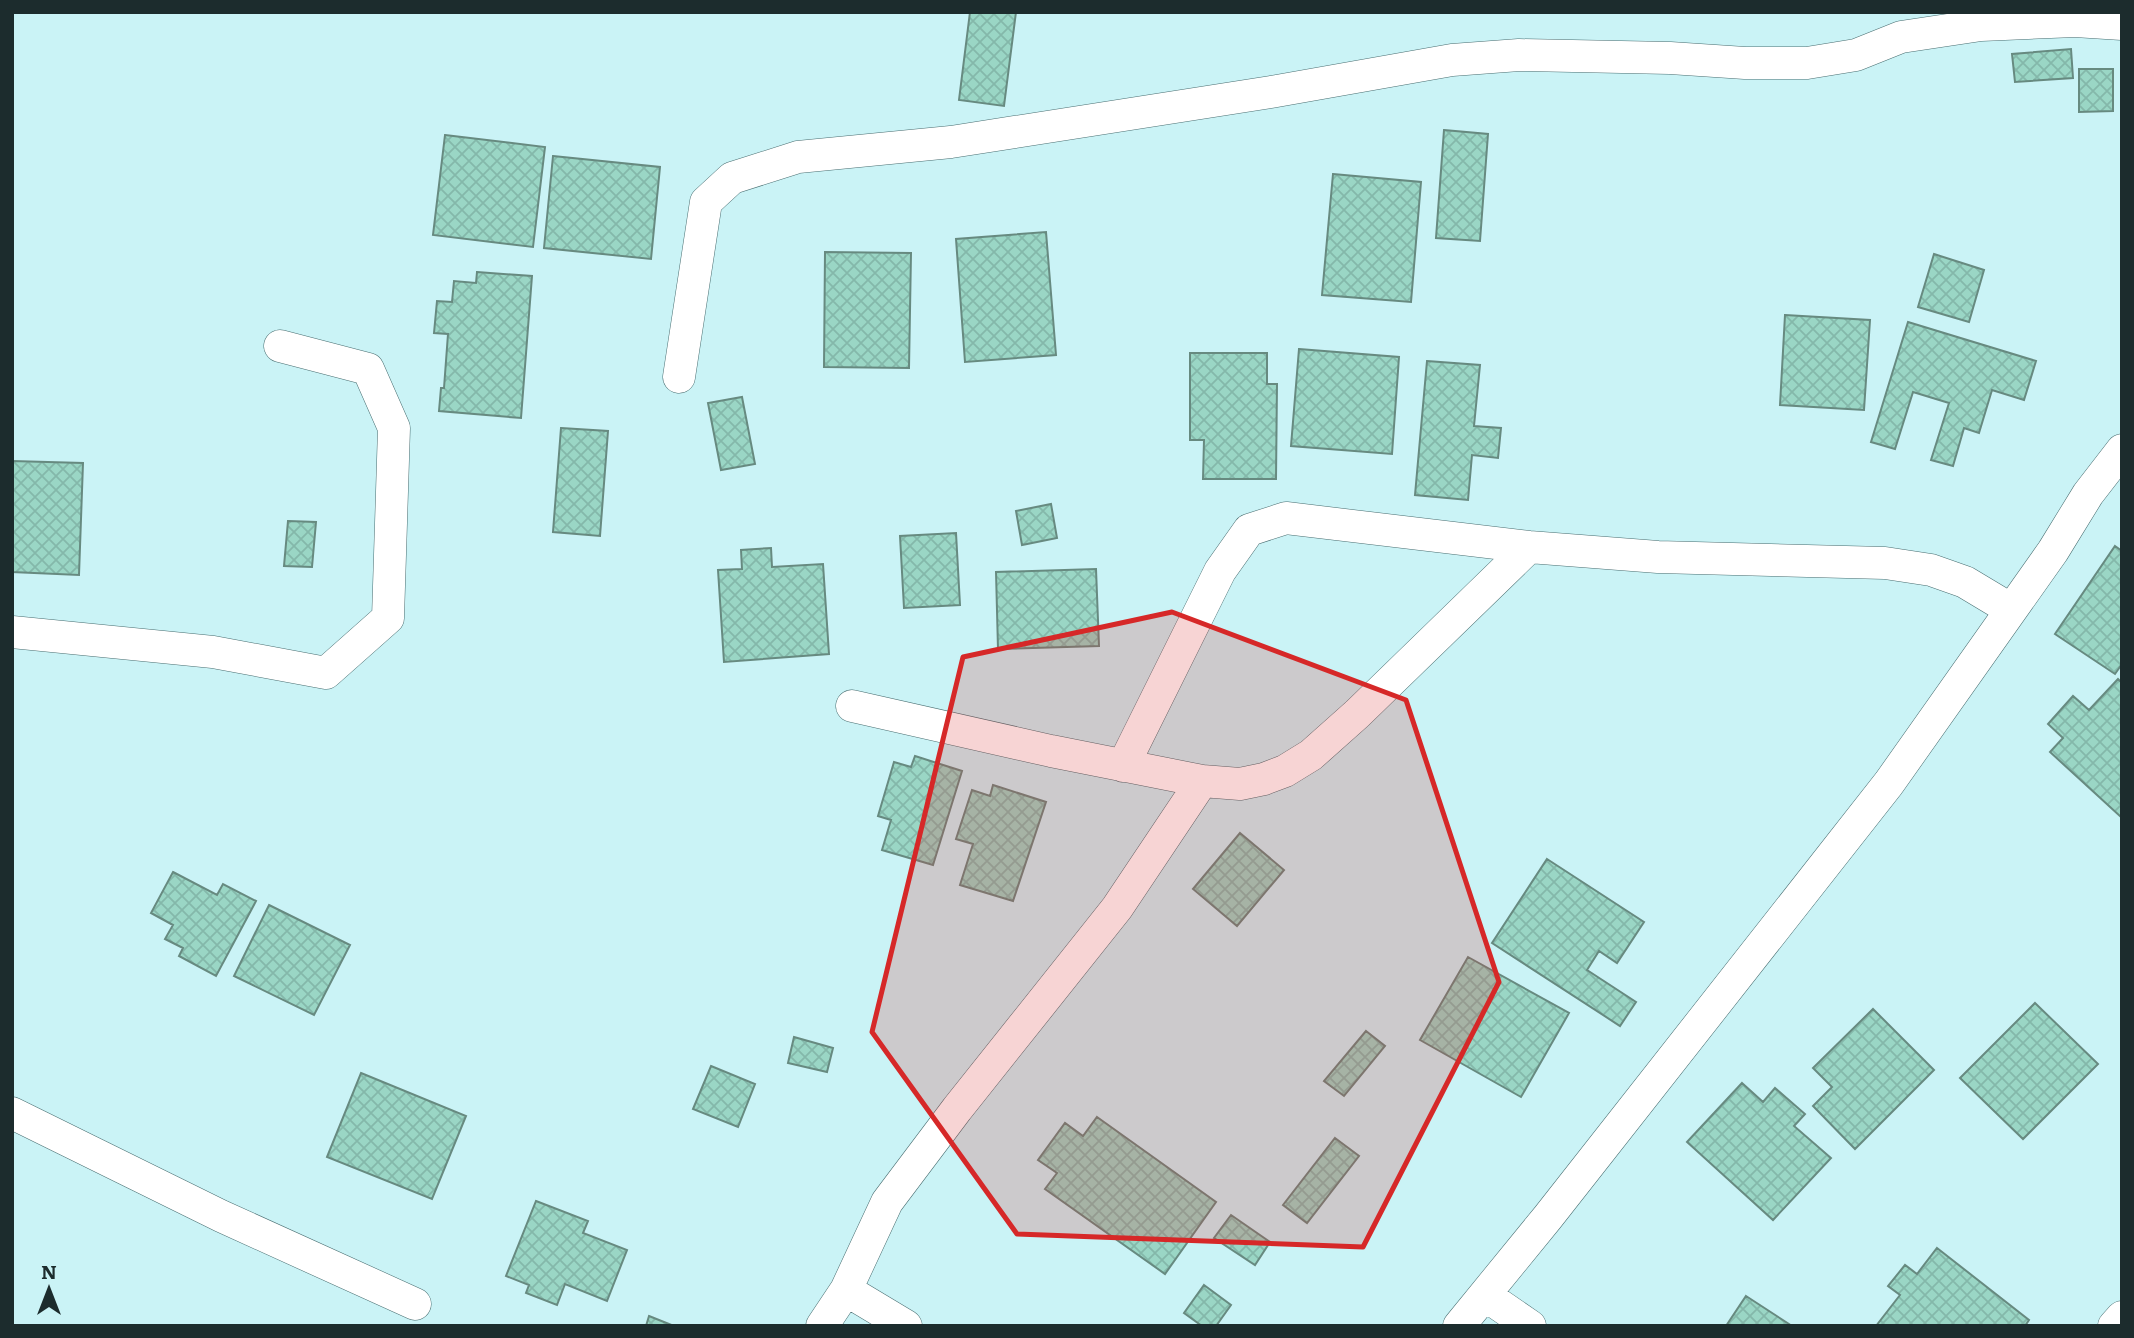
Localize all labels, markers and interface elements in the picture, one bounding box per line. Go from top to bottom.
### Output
north arrow [14,1254,84,1324]
text: N [41,1257,57,1285]

